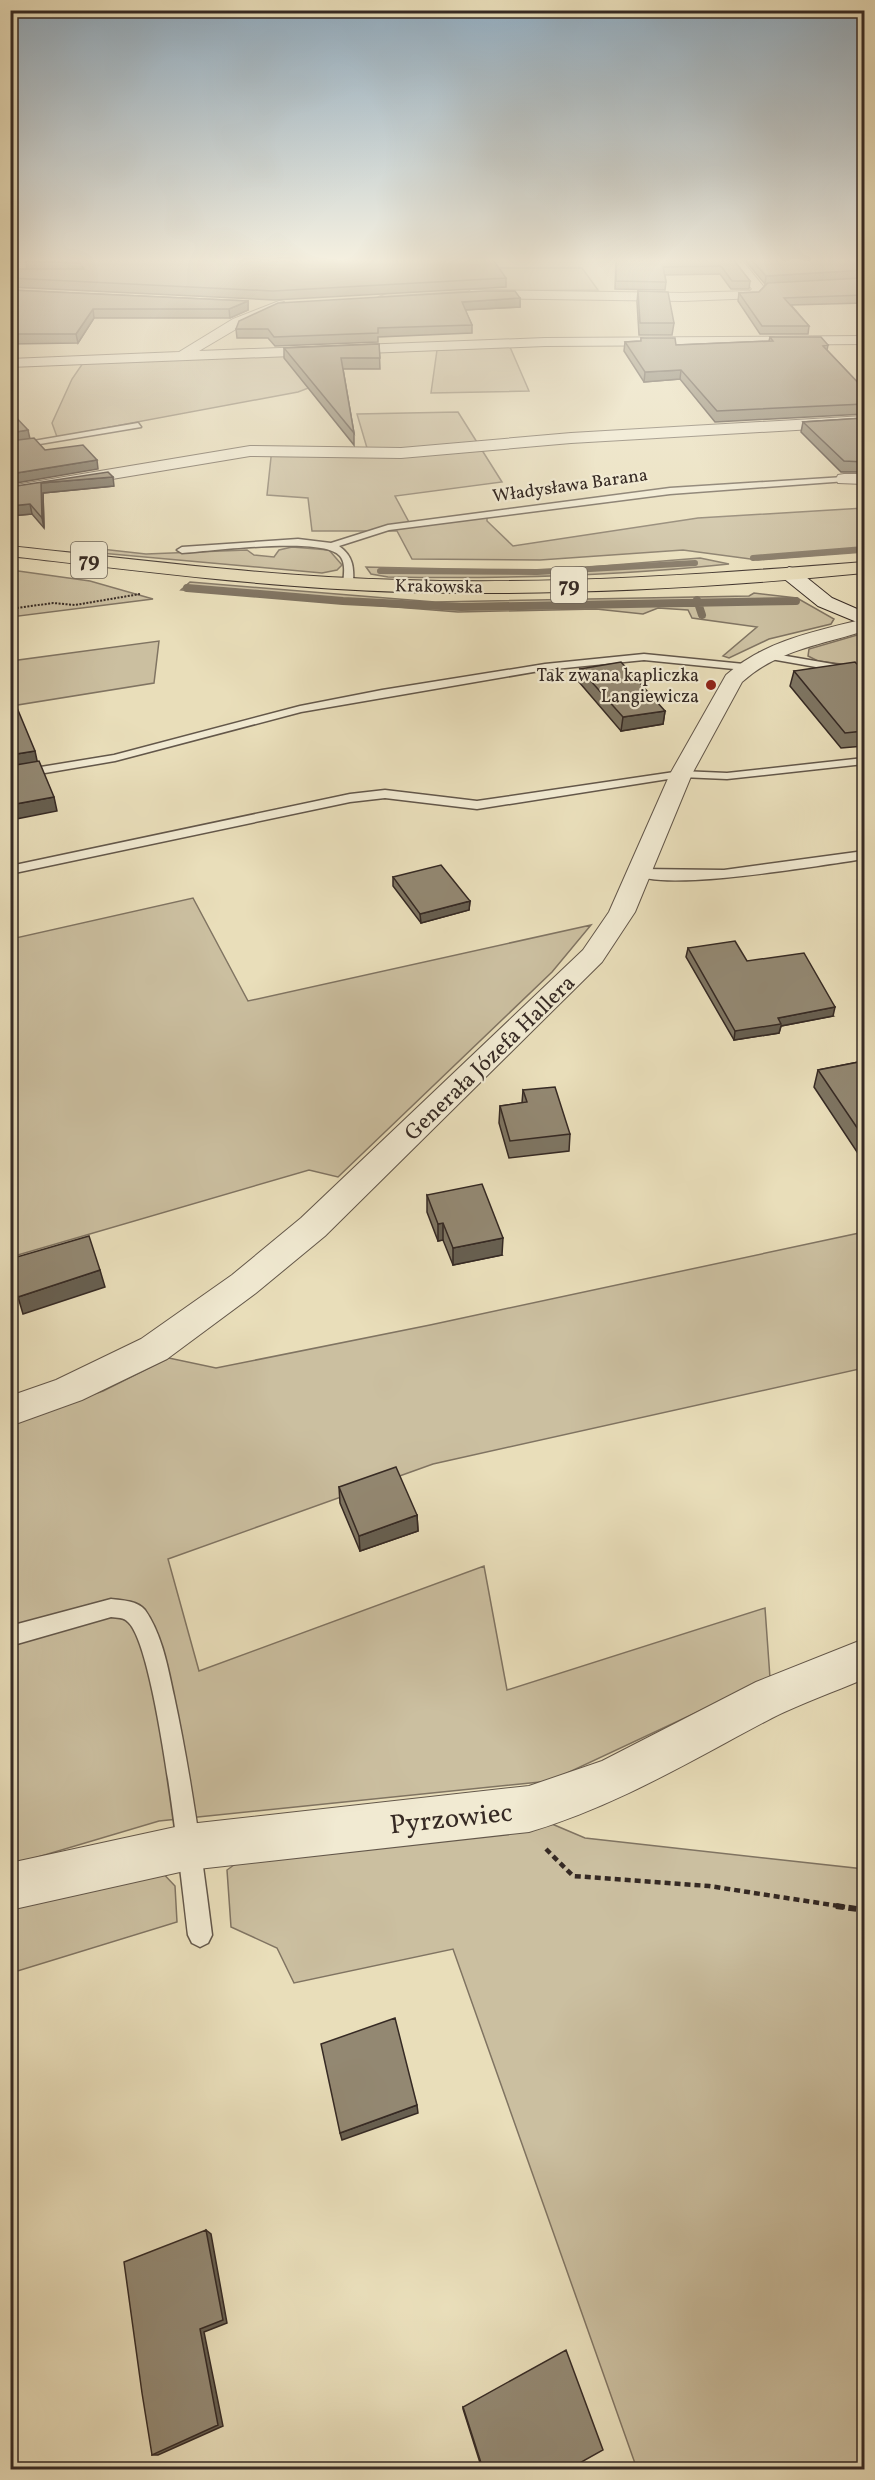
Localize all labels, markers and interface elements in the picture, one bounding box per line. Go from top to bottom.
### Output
street label: Władysława Barana [491,463,649,510]
road number: 79 [71,542,107,578]
road number: 79 [551,567,587,603]
street label: Krakowska [395,574,483,601]
place label: Tak zwana kapliczka Langiewicza [536,664,699,710]
marker: Tak zwana kapliczka Langiewicza [704,678,718,692]
street label: Generała Józefa Hallera [398,969,583,1149]
street label: Pyrzowiec [388,1795,514,1845]

